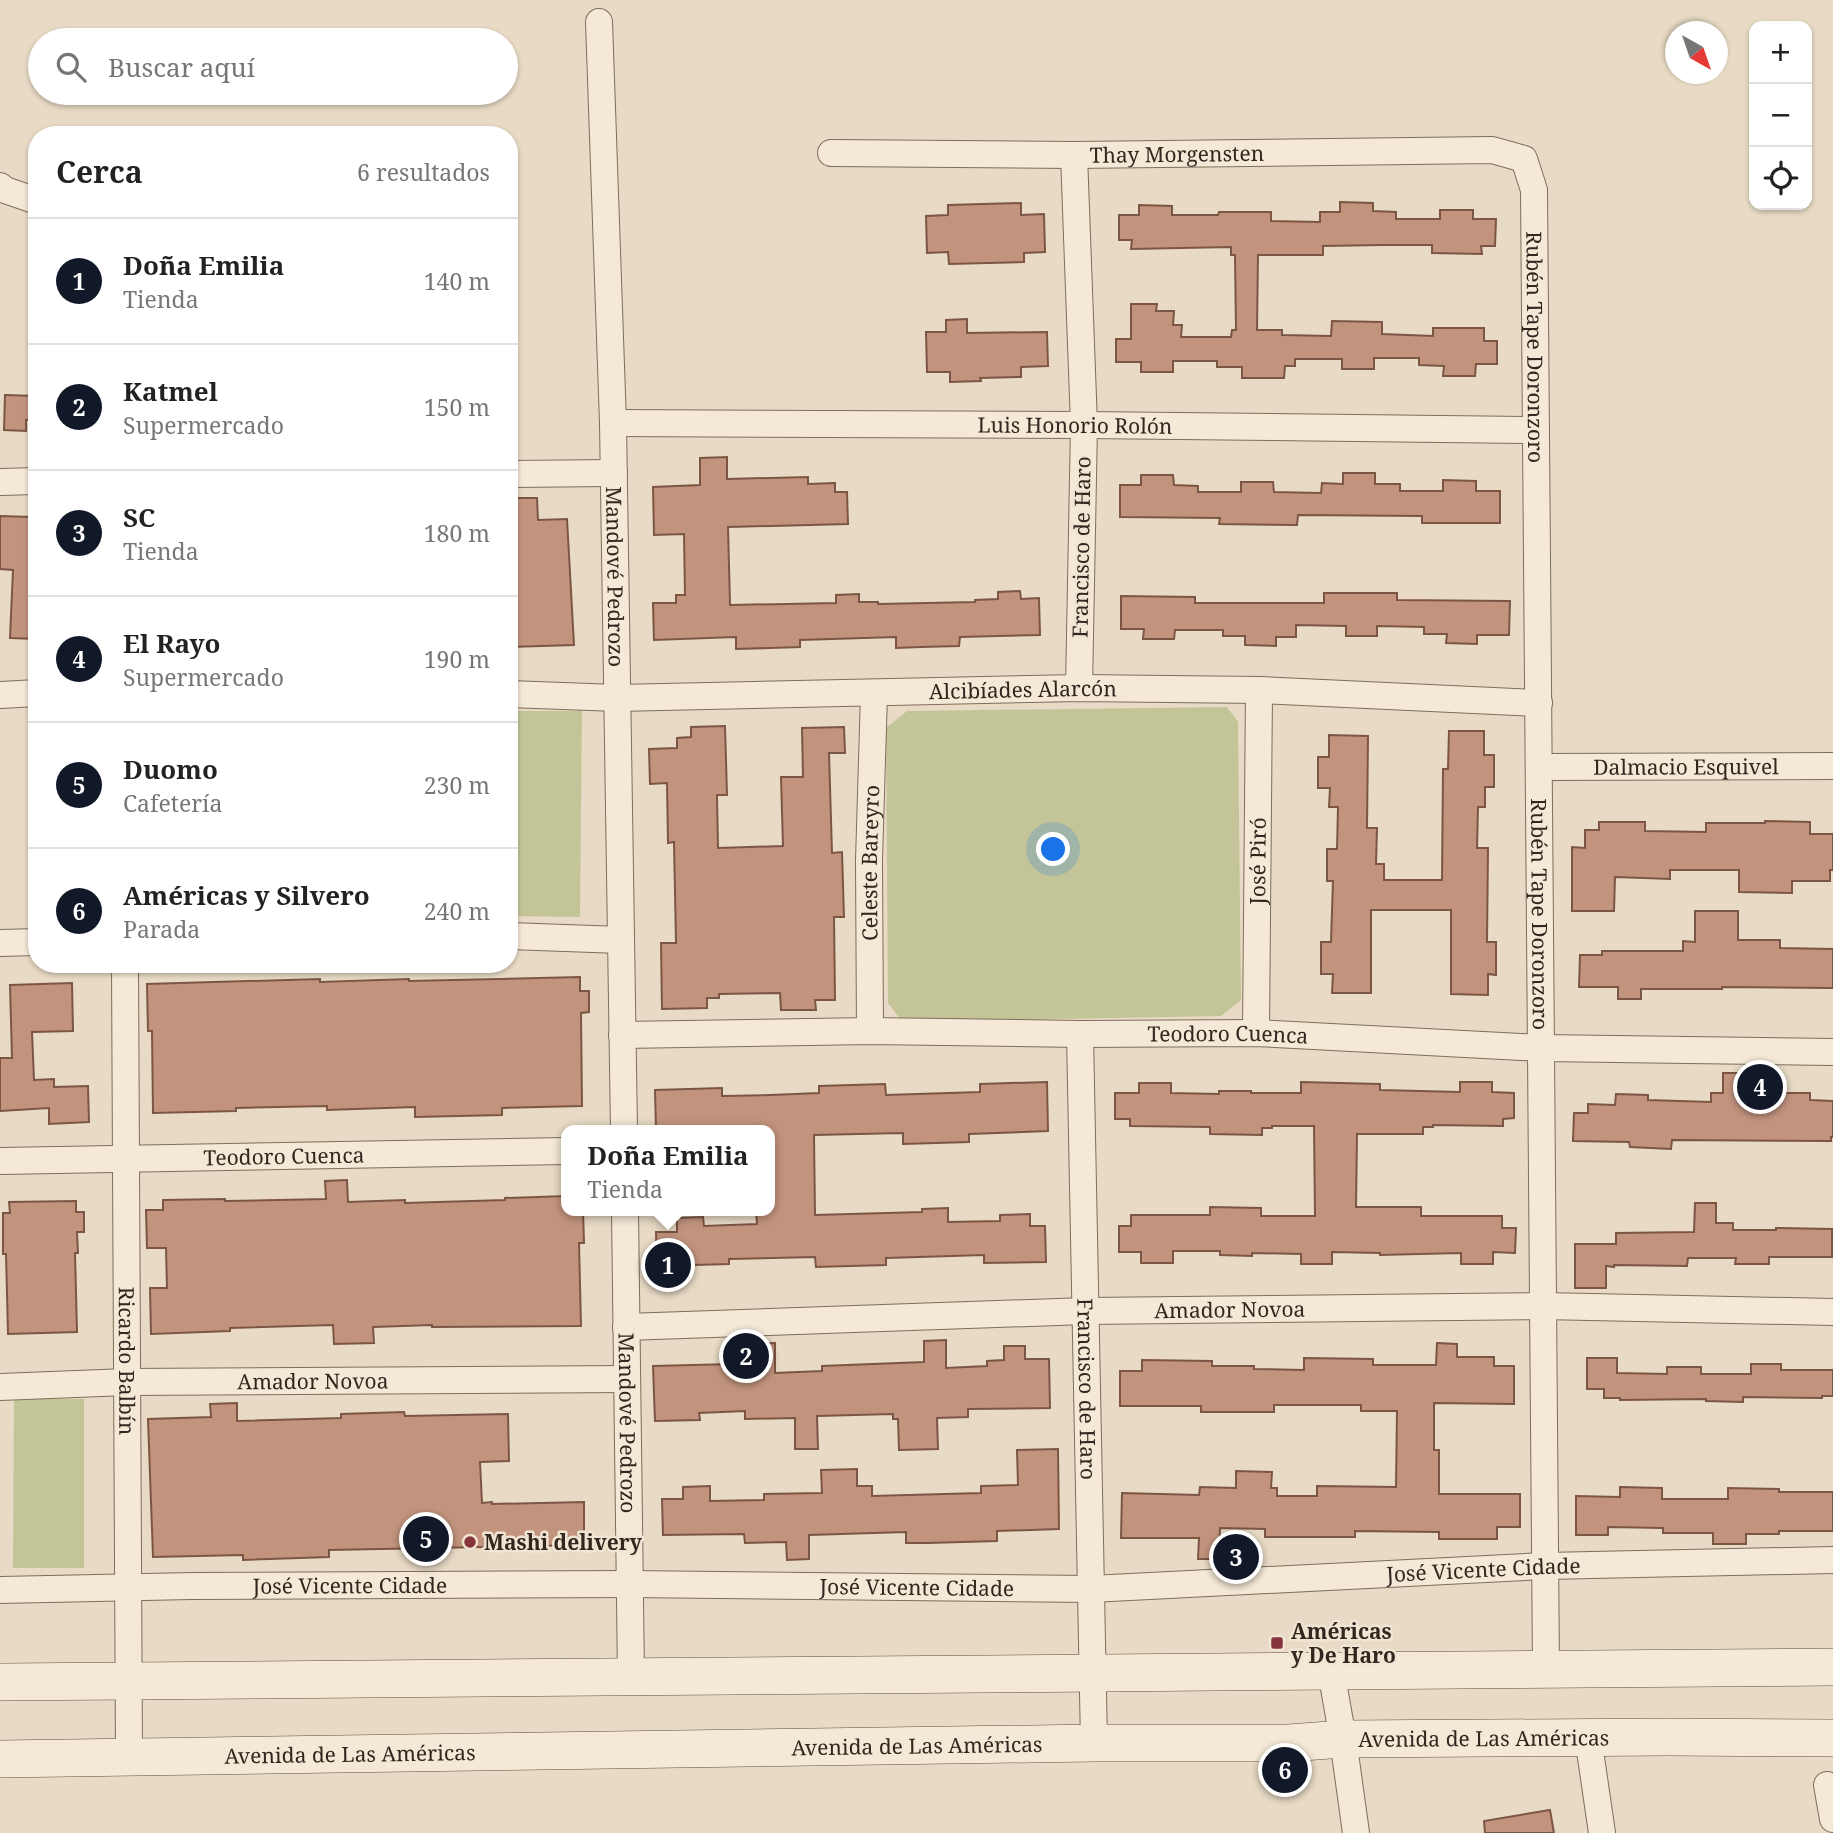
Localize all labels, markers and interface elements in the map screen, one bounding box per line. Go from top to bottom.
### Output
north arrow [1665,21,1728,84]
map controls [1749,21,1812,210]
button: + [1749,21,1812,84]
search box [28,28,518,105]
icon: search [52,48,90,86]
text: Buscar aquí [108,49,255,85]
button: − [1749,84,1812,147]
street label: Thay Morgensten [1090,139,1264,169]
button: locate [1749,147,1812,210]
text: Cerca [56,151,143,192]
text: 6 resultados [357,156,490,188]
street label: Rubén Tape Doronzoro [1520,231,1550,463]
text: Doña Emilia [123,247,284,283]
text: 1 [73,265,86,297]
text: 140 m [424,265,490,297]
text: Tienda [123,283,199,315]
text: Katmel [123,373,218,409]
text: 2 [73,391,86,423]
text: 150 m [424,391,490,423]
text: Supermercado [123,409,284,441]
street label: Luis Honorio Rolón [977,411,1173,440]
street label: Francisco de Haro [1065,456,1097,638]
street label: Mandové Pedrozo [600,486,631,667]
text: SC [123,499,155,535]
text: 3 [73,517,86,549]
text: 180 m [424,517,490,549]
text: Tienda [123,535,199,567]
text: El Rayo [123,625,221,661]
text: 4 [73,643,86,675]
text: 190 m [424,643,490,675]
text: Supermercado [123,661,284,693]
street label: Alcibíades Alarcón [929,674,1117,705]
text: Duomo [123,751,218,787]
street label: Dalmacio Esquivel [1593,752,1779,781]
text: 5 [73,769,86,801]
text: 230 m [424,769,490,801]
street label: Celeste Bareyro [855,785,885,941]
text: Cafetería [123,787,222,819]
street label: Rubén Tape Doronzoro [1525,798,1555,1030]
street label: José Piró [1243,817,1272,906]
your location [1036,832,1070,866]
text: Américas y Silvero [123,877,370,913]
text: 6 [73,895,86,927]
text: 240 m [424,895,490,927]
text: Parada [123,913,200,945]
street label: Teodoro Cuenca [1147,1019,1309,1050]
pin: 4 [1737,1061,1783,1113]
popup [561,1125,775,1216]
text: Doña Emilia [587,1137,749,1173]
street label: Teodoro Cuenca [203,1141,365,1171]
text: Tienda [587,1173,663,1205]
pin: 1 [645,1239,691,1291]
street label: Ricardo Balbín [113,1287,141,1435]
street label: Amador Novoa [1154,1295,1305,1324]
street label: Francisco de Haro [1071,1298,1103,1480]
pin: 2 [723,1330,769,1382]
street label: Mandové Pedrozo [613,1332,643,1514]
street label: Amador Novoa [237,1366,389,1395]
pin: 5 [403,1513,449,1565]
place label: Mashi delivery [484,1528,643,1556]
pin: 3 [1213,1531,1259,1583]
marker: Mashi delivery [462,1534,478,1550]
street label: José Vicente Cidade [1385,1551,1581,1588]
street label: José Vicente Cidade [252,1571,447,1600]
street label: José Vicente Cidade [819,1572,1014,1602]
place label: Américas y De Haro [1291,1617,1396,1669]
marker: Américas y De Haro [1269,1635,1285,1651]
street label: Avenida de Las Américas [1358,1723,1609,1753]
street label: Avenida de Las Américas [791,1730,1043,1761]
street label: Avenida de Las Américas [224,1738,476,1770]
pin: 6 [1262,1744,1308,1796]

